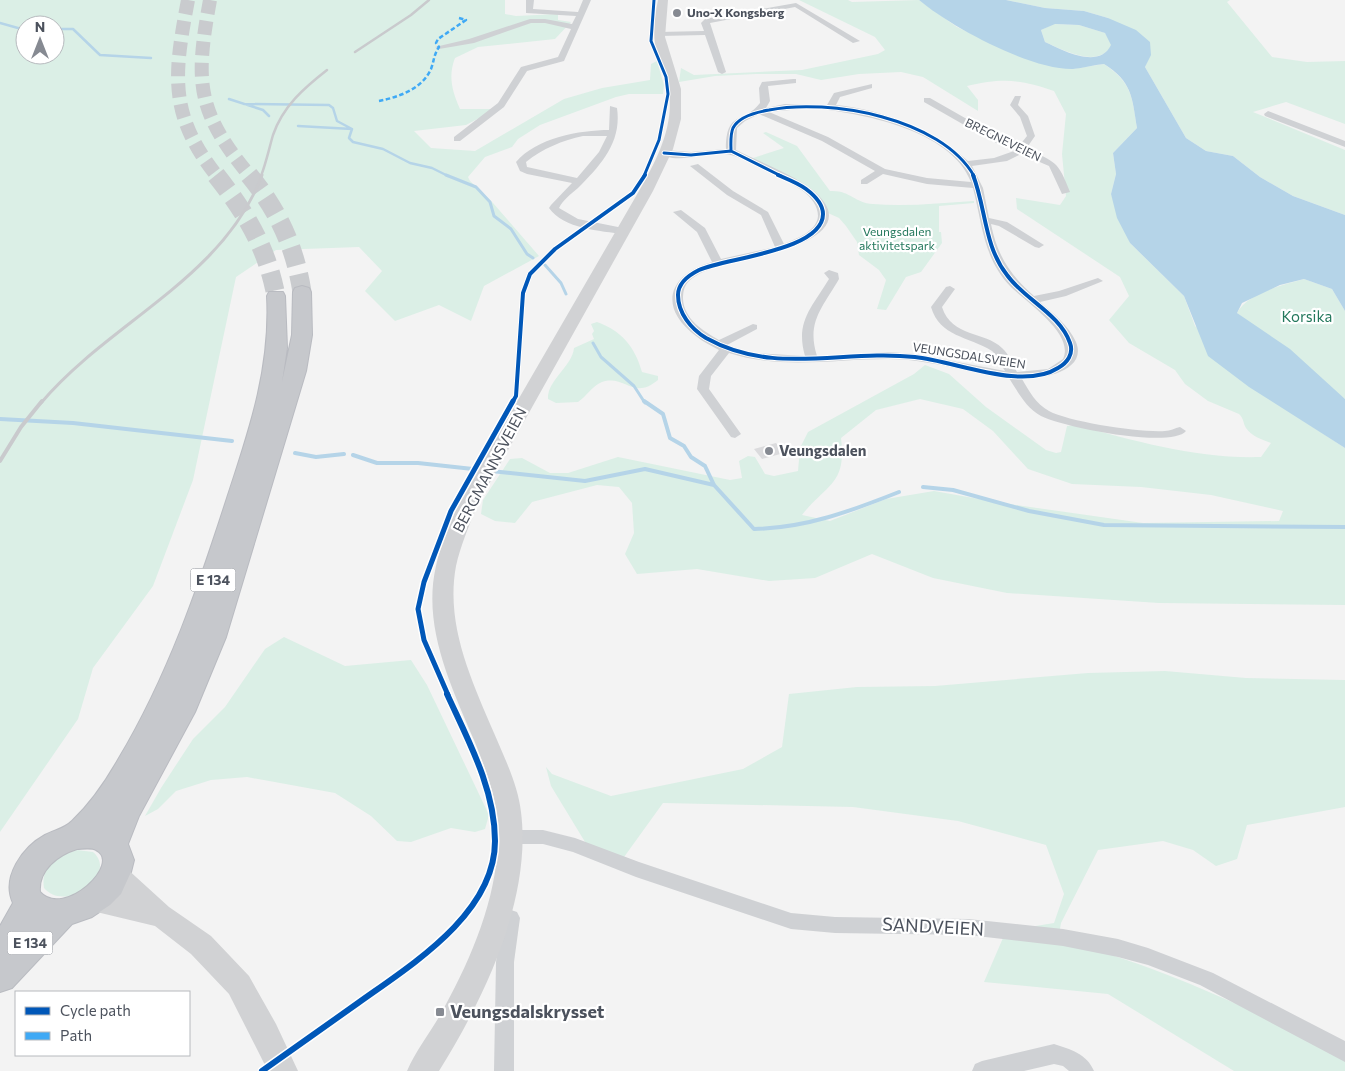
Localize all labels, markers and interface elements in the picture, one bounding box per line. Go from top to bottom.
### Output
place label: Uno-X Kongsberg [687,5,785,19]
marker: Uno-X Kongsberg [671,7,683,19]
north arrow [15,15,65,65]
text: N [35,18,45,35]
street label: BREGNEVEIEN [963,115,1044,164]
park label: Veungsdalen aktivitetspark [859,224,936,252]
park label: Korsika [1282,307,1332,325]
street label: VEUNGSDALSVEIEN [912,339,1027,371]
street label: BERGMANNSVEIEN [449,404,530,535]
place label: Veungsdalen [779,441,866,459]
marker: Veungsdalen [763,445,775,457]
road number: E 134 [190,568,236,592]
street label: SANDVEIEN [882,912,984,940]
road number: E 134 [8,931,52,954]
legend [15,991,190,1056]
place label: Veungsdalskrysset [450,1000,605,1022]
text: Cycle path [60,1001,131,1019]
marker: Veungsdalskrysset [434,1006,446,1018]
text: Path [60,1026,92,1044]

